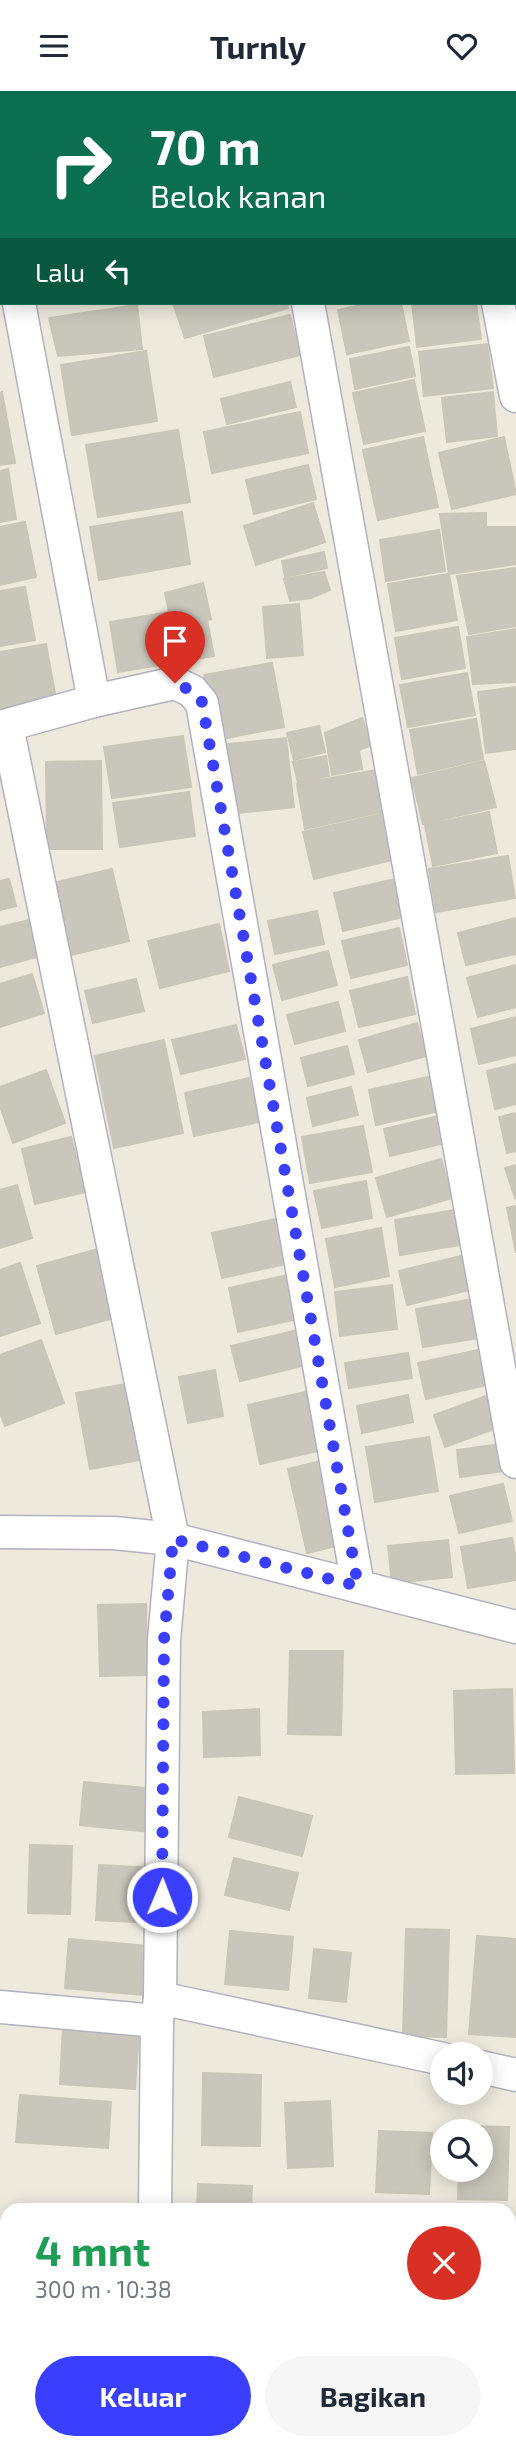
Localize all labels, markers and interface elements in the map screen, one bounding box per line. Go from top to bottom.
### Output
icon: menu [35,27,73,65]
text: Turnly [210,27,306,65]
icon: heart [443,27,481,65]
text: 70 m [150,116,261,175]
icon: right [35,119,126,210]
text: Belok kanan [150,176,326,214]
icon: left [99,252,137,290]
text: Lalu [35,256,85,287]
pin [145,611,205,683]
icon: arrive [156,622,194,660]
position arrow [125,1860,199,1934]
map controls [430,2042,493,2182]
button: sound [430,2042,493,2105]
button: search [430,2119,493,2182]
text: 4 mnt [35,2224,150,2274]
button: close [407,2226,481,2300]
text: 300 m · 10:38 [35,2275,172,2303]
button: Keluar [35,2356,251,2436]
button: Bagikan [265,2356,481,2436]

